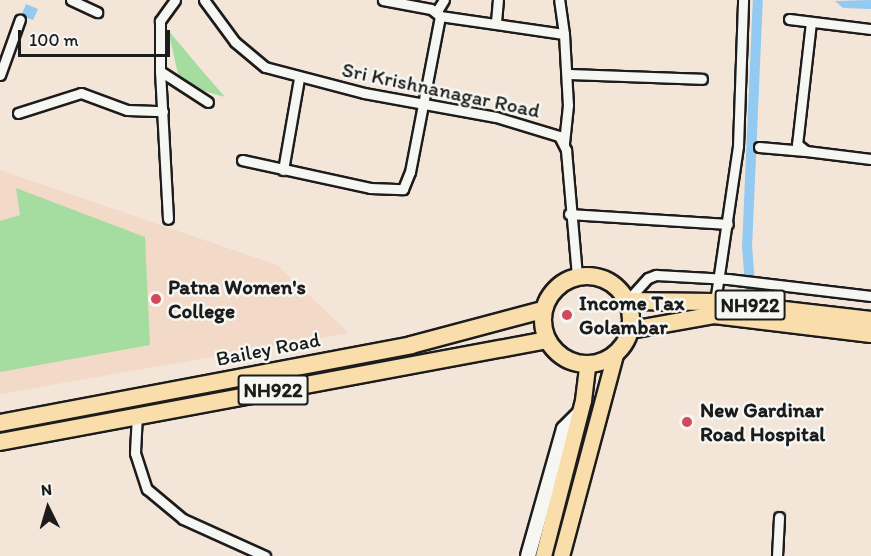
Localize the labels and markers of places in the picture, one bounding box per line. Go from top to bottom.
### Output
place label: Patna Women's College [168,274,304,324]
place label: Income Tax Golambar [579,290,682,340]
marker: Patna Women's College [149,292,163,306]
marker: Income Tax Golambar [560,308,574,322]
place label: New Gardinar Road Hospital [700,397,825,447]
marker: New Gardinar Road Hospital [678,413,696,431]

